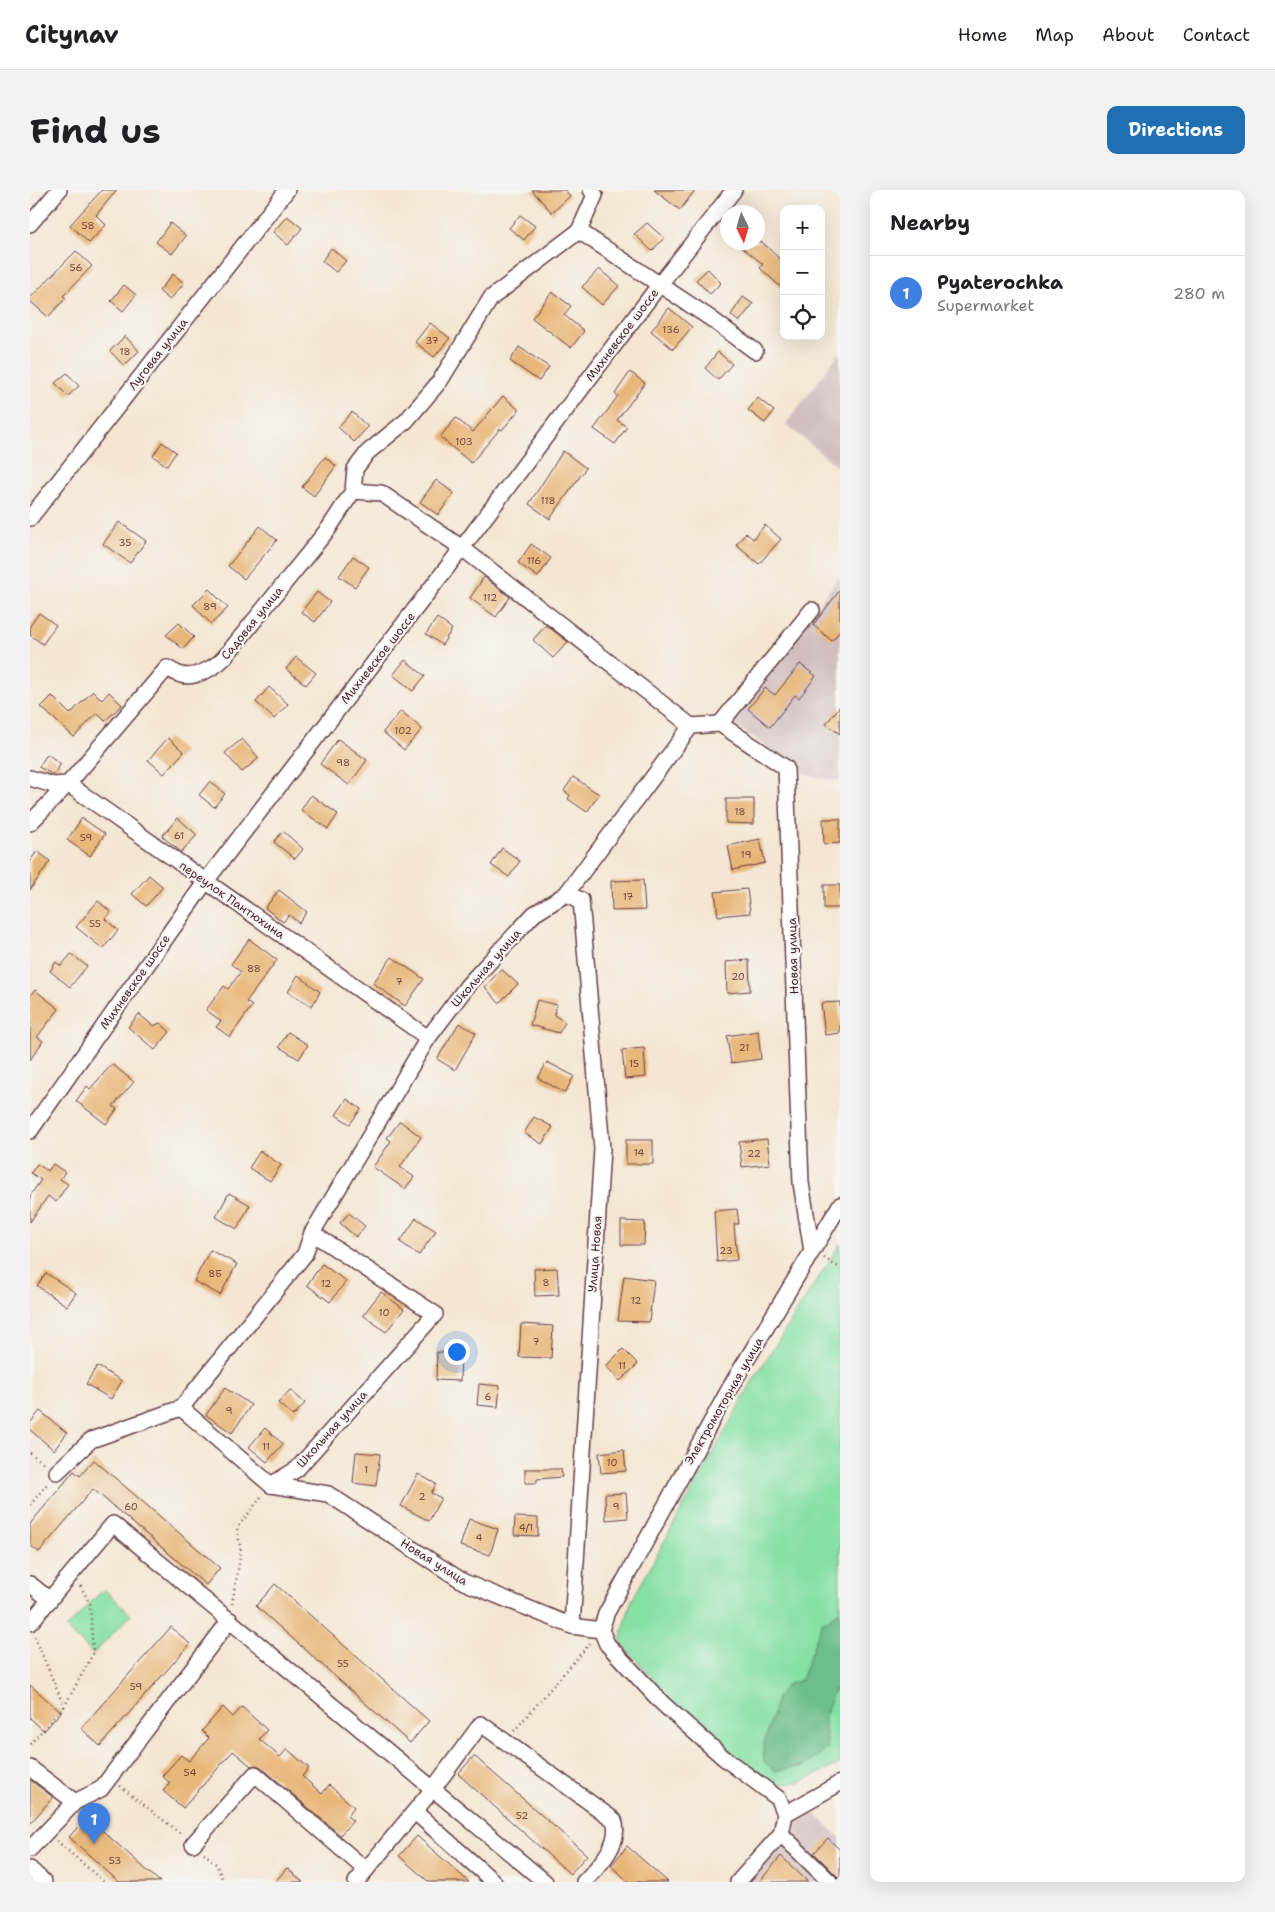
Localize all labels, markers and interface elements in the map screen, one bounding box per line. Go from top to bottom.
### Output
text: Citynav [25,19,119,51]
text: Home [958,23,1007,47]
text: Map [1035,23,1074,47]
text: About [1102,23,1155,47]
text: Contact [1183,23,1250,47]
button: Directions [1107,106,1245,154]
text: Find us [30,107,161,154]
north arrow [720,205,765,250]
map controls [780,205,825,340]
button: + [780,205,825,250]
text: Nearby [890,209,970,237]
house number: 58 [82,219,94,232]
button: − [780,250,825,295]
house number: 56 [70,261,82,274]
text: Pyaterochka [937,270,1063,295]
text: 1 [902,283,910,304]
text: 280 m [1173,283,1225,304]
street label: Михневское шоссе [582,285,662,385]
button: locate [780,295,825,340]
text: Supermarket [937,295,1034,316]
street label: Луговая улица [125,314,192,393]
house number: 136 [662,323,680,336]
house number: 37 [425,334,439,347]
house number: 18 [119,345,131,358]
house number: 103 [455,435,473,448]
house number: 118 [541,494,555,507]
house number: 35 [119,536,131,549]
house number: 116 [527,554,541,567]
street label: Садовая улица [217,583,287,663]
house number: 112 [483,591,497,604]
house number: 89 [203,600,217,613]
street label: Михневское шоссе [337,609,419,707]
house number: 102 [394,724,412,737]
house number: 98 [336,756,350,769]
house number: 18 [734,805,746,818]
house number: 61 [174,829,184,842]
house number: 59 [80,831,92,844]
house number: 19 [741,848,751,861]
street label: переулок Пантюхина [176,858,288,943]
house number: 17 [623,890,633,903]
house number: 55 [89,917,101,930]
street label: Новая улица [784,917,802,995]
street label: Школьная улица [448,925,525,1011]
street label: Михневское шоссе [96,931,174,1033]
house number: 88 [247,962,261,975]
house number: 20 [731,970,745,983]
house number: 7 [396,975,403,988]
house number: 21 [739,1041,749,1054]
house number: 15 [629,1057,639,1070]
house number: 14 [634,1146,644,1159]
house number: 22 [747,1147,761,1160]
street label: Улица Новая [584,1215,606,1293]
house number: 23 [719,1244,733,1257]
house number: 8Б [208,1267,222,1280]
house number: 8 [543,1276,550,1289]
house number: 12 [321,1277,331,1290]
house number: 12 [631,1294,641,1307]
house number: 10 [379,1306,389,1319]
street label: Электромоторная улица [681,1334,767,1468]
house number: 7 [533,1335,540,1348]
your location [444,1339,470,1365]
house number: 11 [618,1359,626,1372]
street label: Школьная улица [293,1387,371,1471]
house number: 6 [485,1390,492,1403]
house number: 9 [226,1404,233,1417]
house number: 11 [262,1440,270,1453]
house number: 10 [607,1456,617,1469]
house number: 1 [364,1463,368,1476]
house number: 2 [419,1490,426,1503]
house number: 60 [124,1500,138,1513]
house number: 9 [613,1500,620,1513]
house number: 4/1 [519,1521,533,1534]
house number: 4 [476,1531,483,1544]
street label: Новая улица [397,1535,471,1589]
house number: 55 [337,1657,349,1670]
house number: 59 [130,1680,142,1693]
house number: 54 [184,1766,196,1779]
pin: 1 [78,1803,110,1844]
house number: 52 [516,1809,528,1822]
house number: 53 [109,1854,121,1867]

